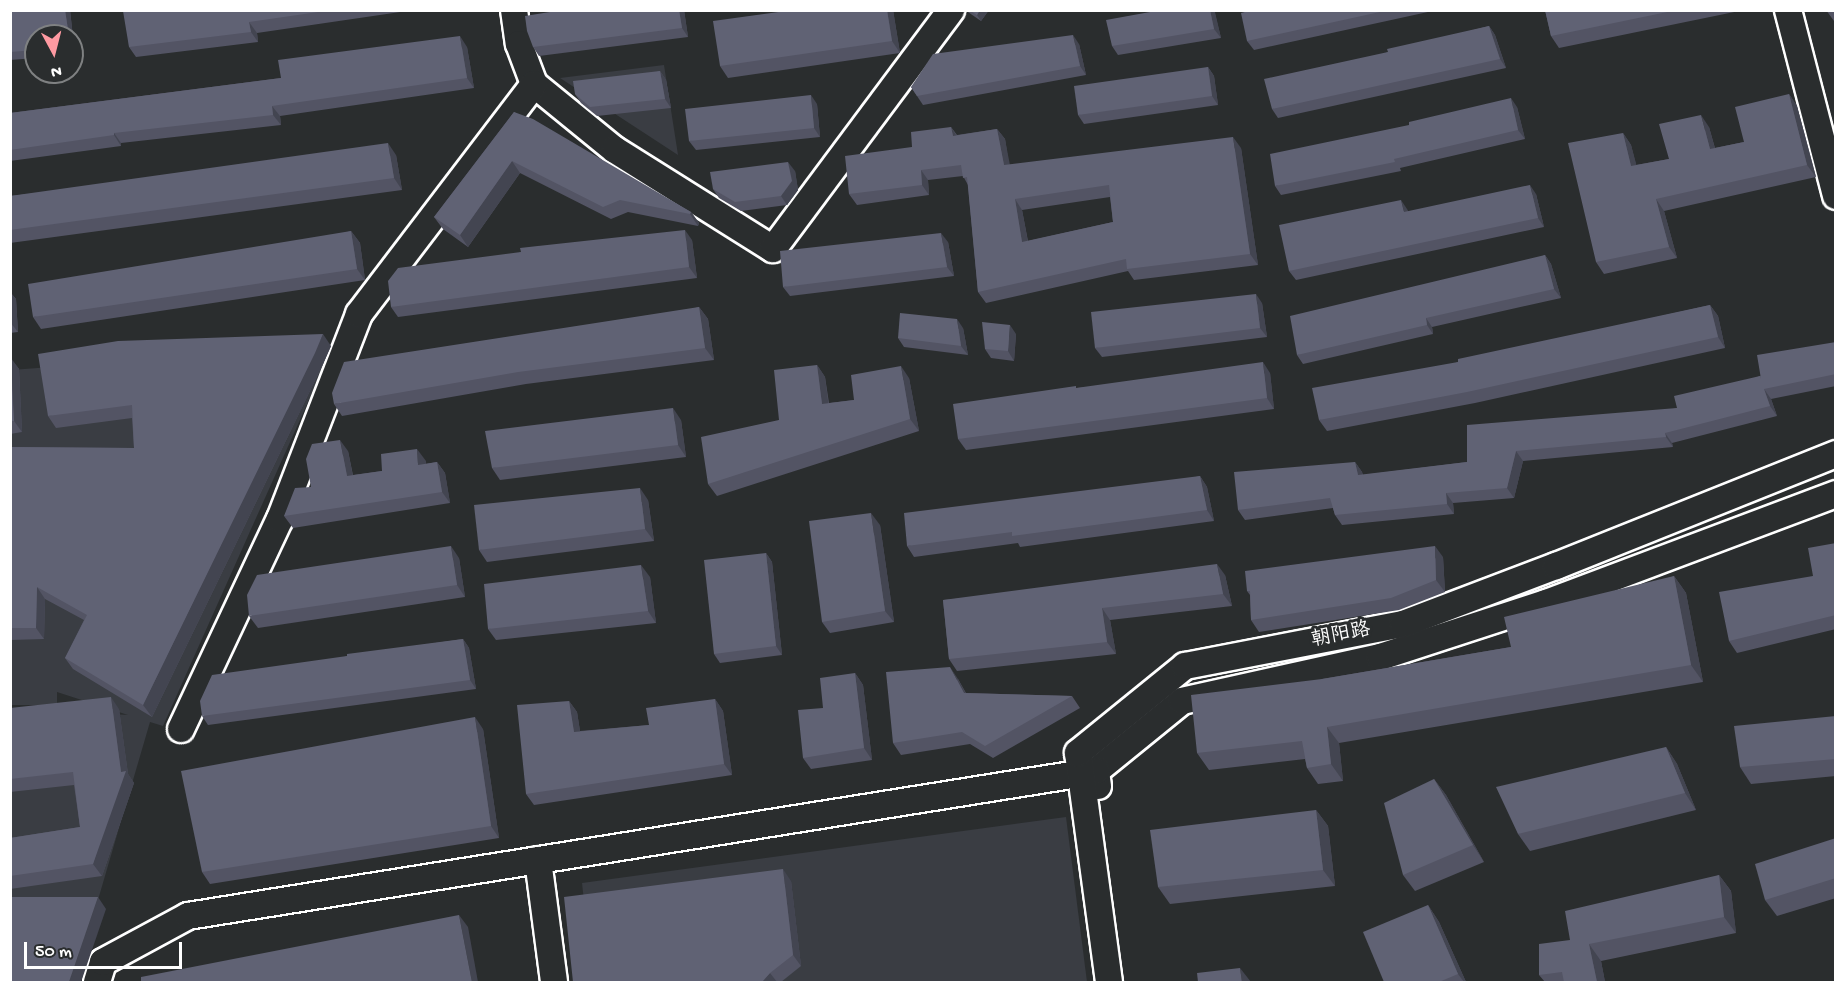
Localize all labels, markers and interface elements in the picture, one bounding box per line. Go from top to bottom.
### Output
north arrow [24,24,84,84]
text: N [50,60,62,80]
street label: 朝阳路 [1309,618,1373,654]
scale bar [27,930,184,968]
text: 50 m [35,942,72,963]

